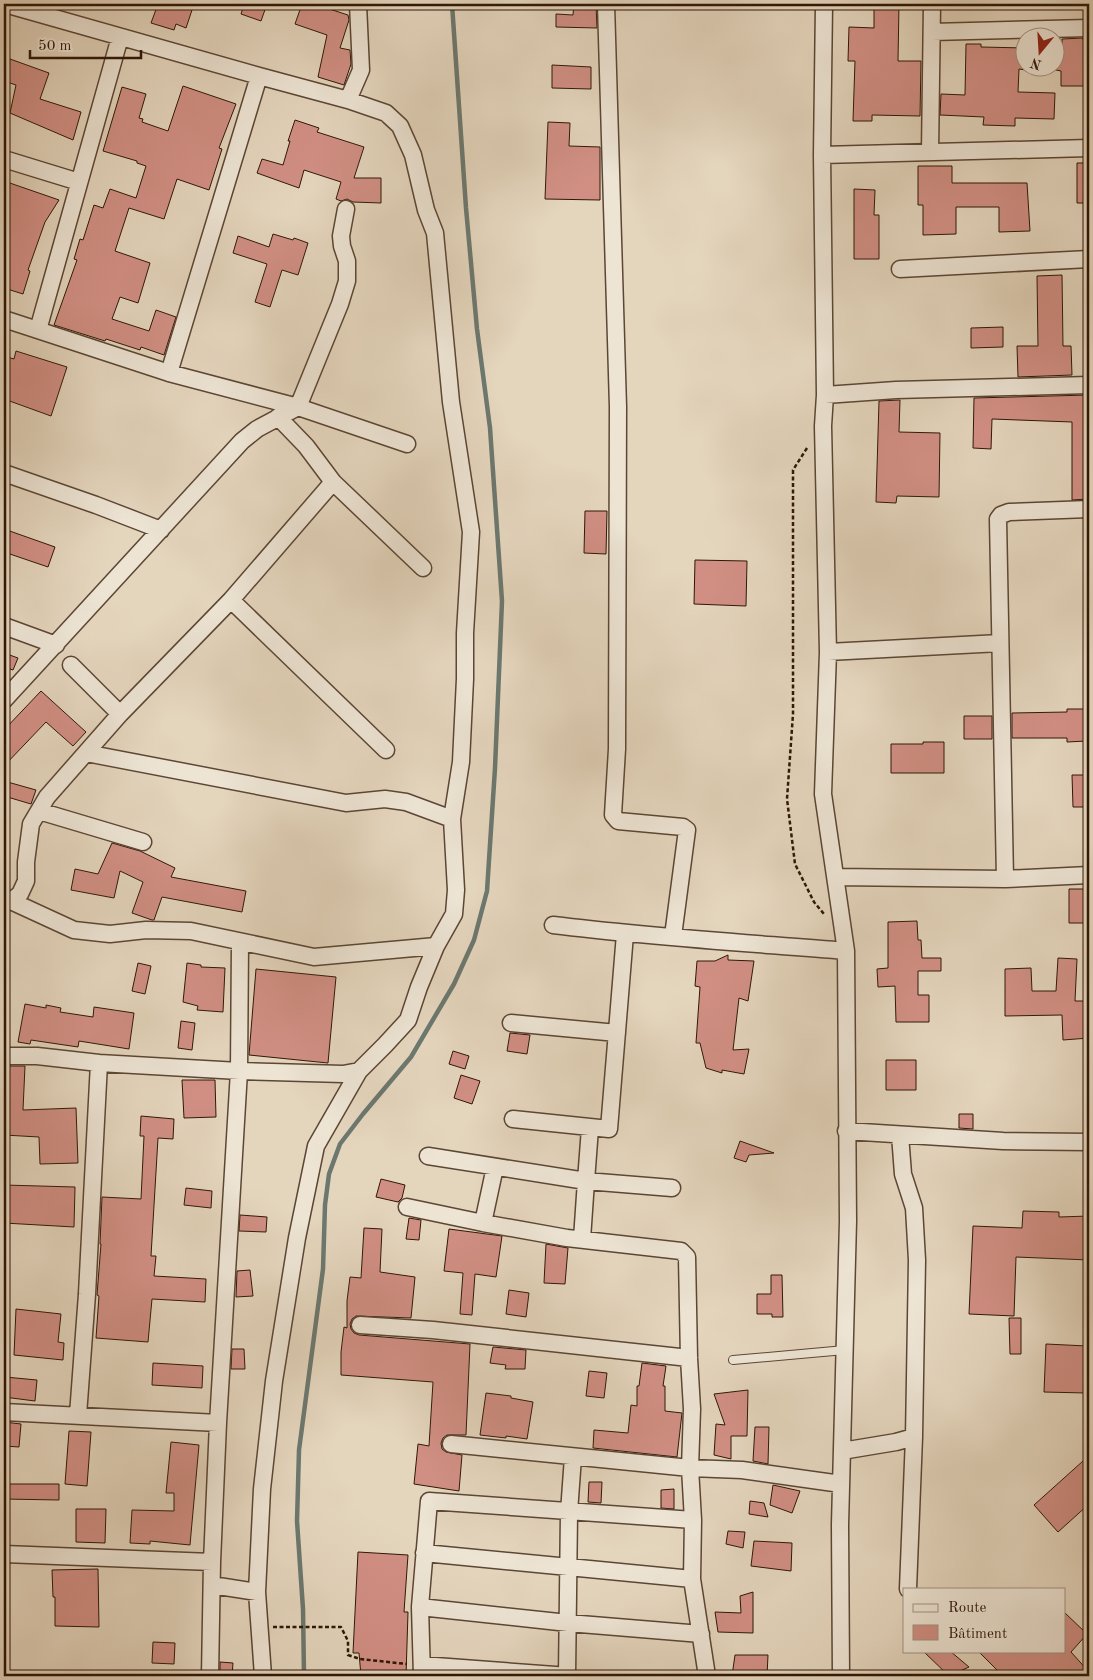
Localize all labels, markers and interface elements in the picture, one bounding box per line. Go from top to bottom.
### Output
scale bar [30,28,141,60]
north arrow [1016,28,1066,78]
text: 50 m [38,39,72,54]
text: N [1029,55,1044,72]
legend [903,1588,1066,1652]
text: Route [948,1601,986,1616]
text: Bâtiment [948,1627,1007,1642]

